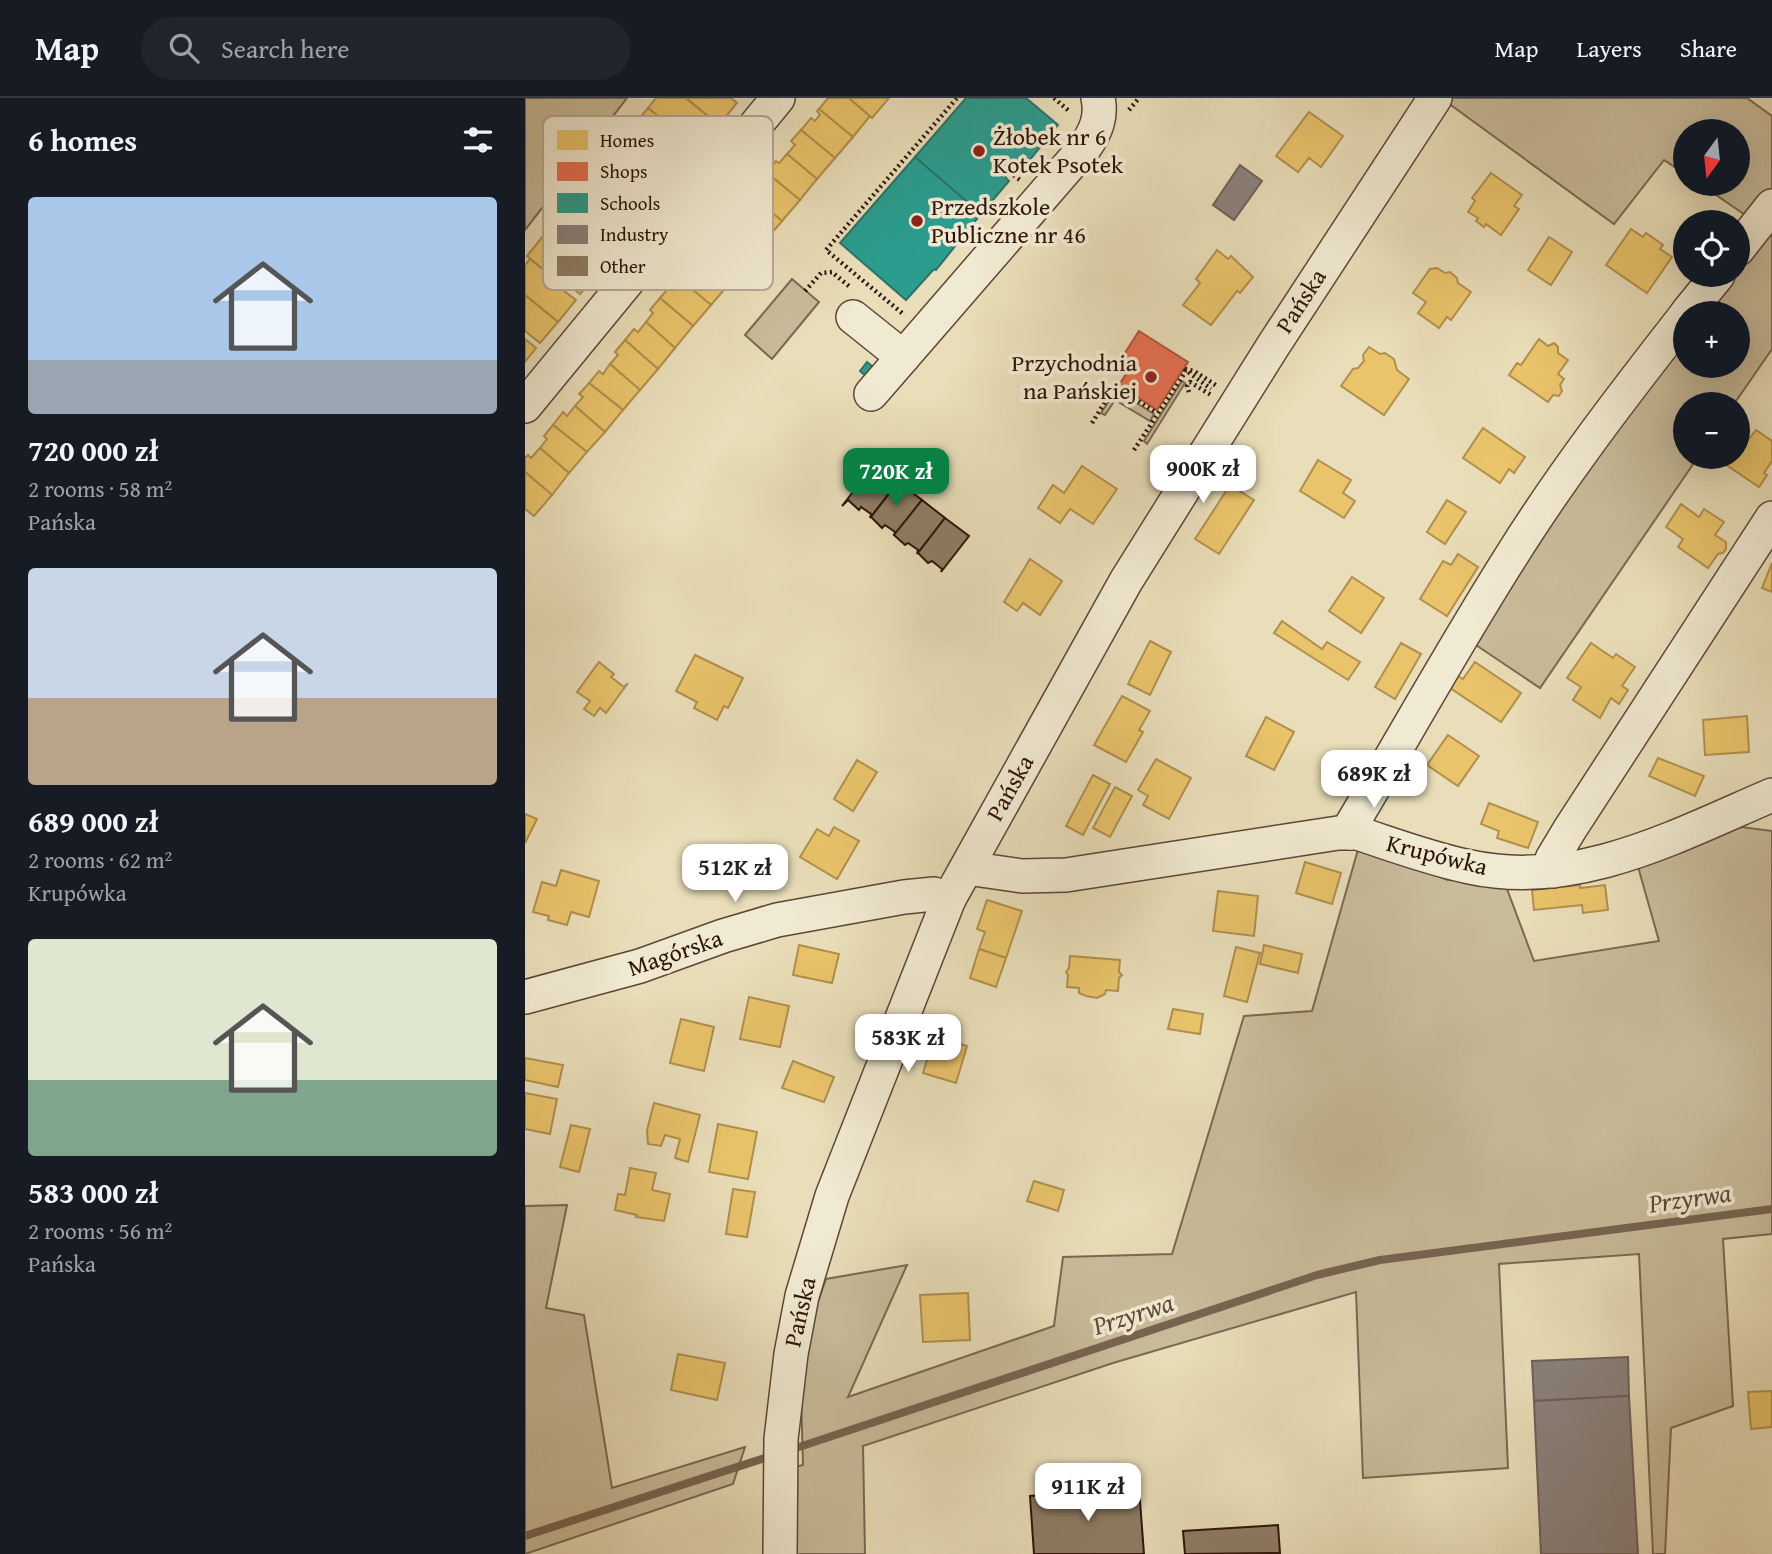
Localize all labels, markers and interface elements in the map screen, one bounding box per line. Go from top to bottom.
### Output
search box [141,17,631,80]
text: Map [35,24,99,72]
icon: search [165,29,203,67]
text: Search here [221,29,349,68]
text: Map [1495,31,1538,66]
text: Layers [1576,31,1642,66]
text: Share [1680,31,1737,66]
legend [543,116,773,290]
text: 6 homes [28,118,137,162]
place label: Żłobek nr 6 Kotek Psotek [993,119,1124,182]
north arrow [1673,119,1750,196]
map controls [1673,119,1750,469]
icon: filters [459,121,497,159]
text: Homes [600,126,654,154]
marker: Żłobek nr 6 Kotek Psotek [971,143,987,159]
text: Shops [600,157,647,185]
text: Schools [600,189,660,217]
place label: Przedszkole Publiczne nr 46 [931,189,1086,252]
button: locate [1673,210,1750,287]
marker: Przedszkole Publiczne nr 46 [909,213,925,229]
text: Industry [600,220,669,248]
icon: home [200,243,326,369]
text: Other [600,252,646,280]
street label: Pańska [1267,261,1335,340]
button: + [1673,301,1750,378]
place label: Przychodnia na Pańskiej [1011,345,1138,408]
marker: Przychodnia na Pańskiej [1143,369,1159,385]
button: − [1673,392,1750,469]
text: 720 000 zł [28,428,159,472]
pin: 900K zł [1138,446,1268,505]
pin: 720K zł [831,448,961,508]
text: 900K zł [1166,451,1240,484]
text: 720K zł [859,454,933,487]
text: 2 rooms · 58 m² [28,472,172,505]
text: Pańska [28,505,96,538]
icon: home [200,614,326,740]
street label: Pańska [977,748,1042,827]
pin: 689K zł [1309,750,1439,810]
text: 689K zł [1337,756,1411,789]
text: 689 000 zł [28,799,159,843]
street label: Krupówka [1383,825,1492,884]
text: 2 rooms · 62 m² [28,843,172,876]
pin: 512K zł [670,844,800,904]
text: 512K zł [698,850,772,883]
text: Krupówka [28,876,127,909]
street label: Magórska [623,920,728,985]
icon: home [200,985,326,1111]
pin: 583K zł [843,1014,973,1074]
text: 583K zł [871,1020,945,1053]
text: 583 000 zł [28,1170,159,1214]
water label: Przyrwa [1645,1172,1734,1223]
text: 2 rooms · 56 m² [28,1214,172,1247]
text: Pańska [28,1247,96,1280]
street label: Pańska [775,1273,825,1350]
water label: Przyrwa [1087,1282,1178,1345]
pin: 911K zł [1023,1464,1153,1523]
text: 911K zł [1051,1469,1125,1502]

